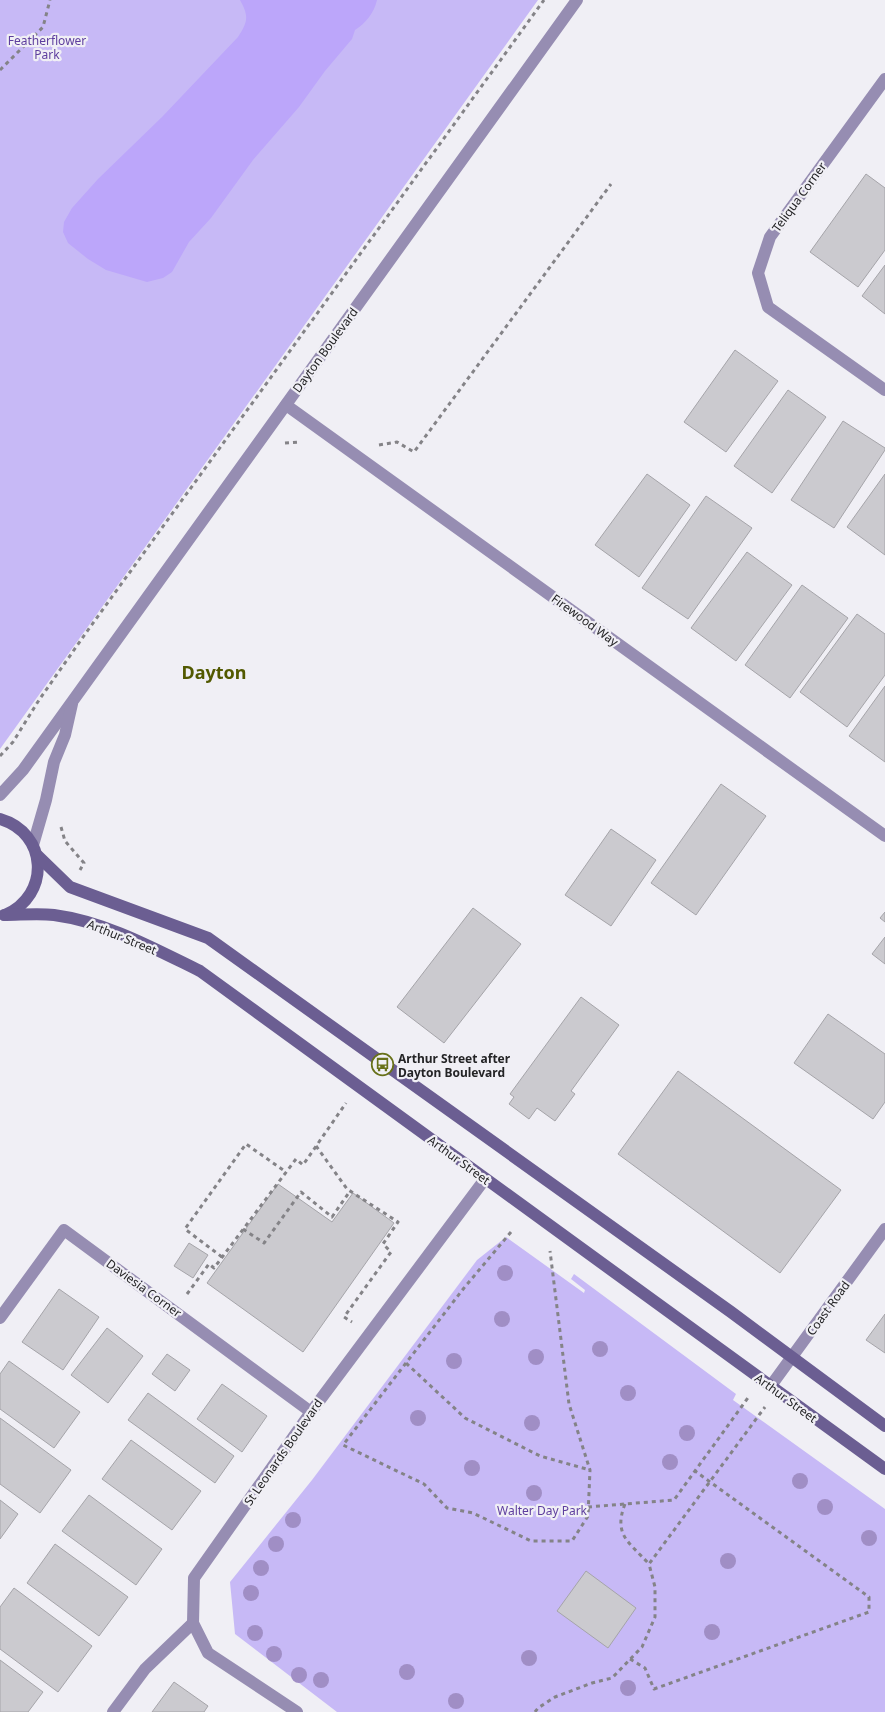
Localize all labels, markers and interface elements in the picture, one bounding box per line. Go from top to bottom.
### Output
park label: Featherflower Park [8,32,86,63]
street label: Teliqua Corner [768,159,830,235]
street label: Dayton Boulevard [289,304,361,396]
street label: Firewood Way [548,590,623,651]
district label: Dayton [182,660,247,684]
street label: Arthur Street [85,915,160,959]
place label: Arthur Street after Dayton Boulevard [398,1050,511,1081]
bus stop icon: Arthur Street after Dayton Boulevard [370,1053,394,1077]
street label: Arthur Street [424,1132,494,1189]
street label: Daviesia Corner [103,1255,185,1321]
street label: Coast Road [802,1277,854,1339]
street label: Arthur Street [751,1370,821,1427]
street label: St Leonards Boulevard [240,1395,326,1509]
park label: Walter Day Park [497,1502,588,1519]

